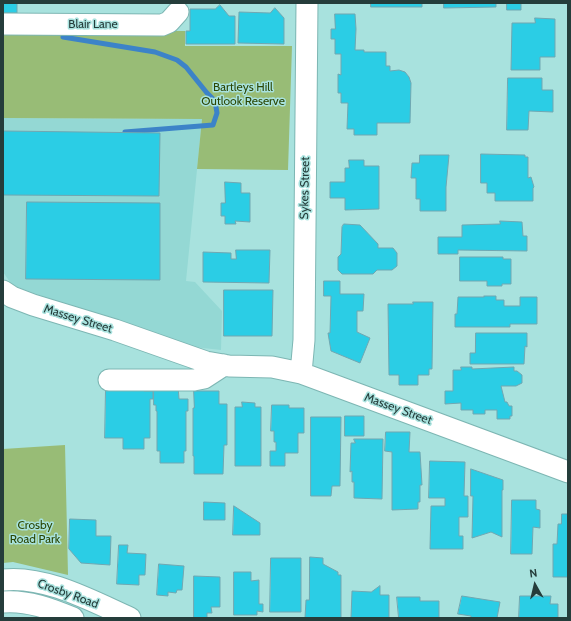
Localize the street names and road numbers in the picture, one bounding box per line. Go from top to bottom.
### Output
street label: Blair Lane [68,17,118,31]
street label: Sykes Street [297,157,313,219]
street label: Massey Street [42,302,114,336]
street label: Massey Street [362,390,434,428]
street label: Crosby Road [36,576,100,612]

